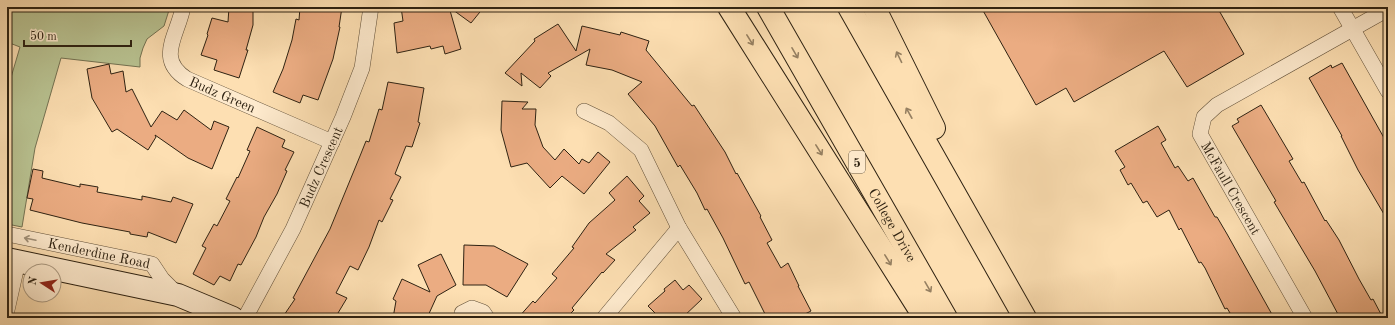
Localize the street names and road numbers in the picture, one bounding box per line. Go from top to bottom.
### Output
street label: Budz Green [187,75,258,116]
street label: Budz Crescent [297,125,346,210]
street label: McFaull Crescent [1198,140,1262,238]
road number: 5 [849,151,865,173]
street label: College Drive [865,186,918,264]
street label: Kenderdine Road [46,237,151,271]

